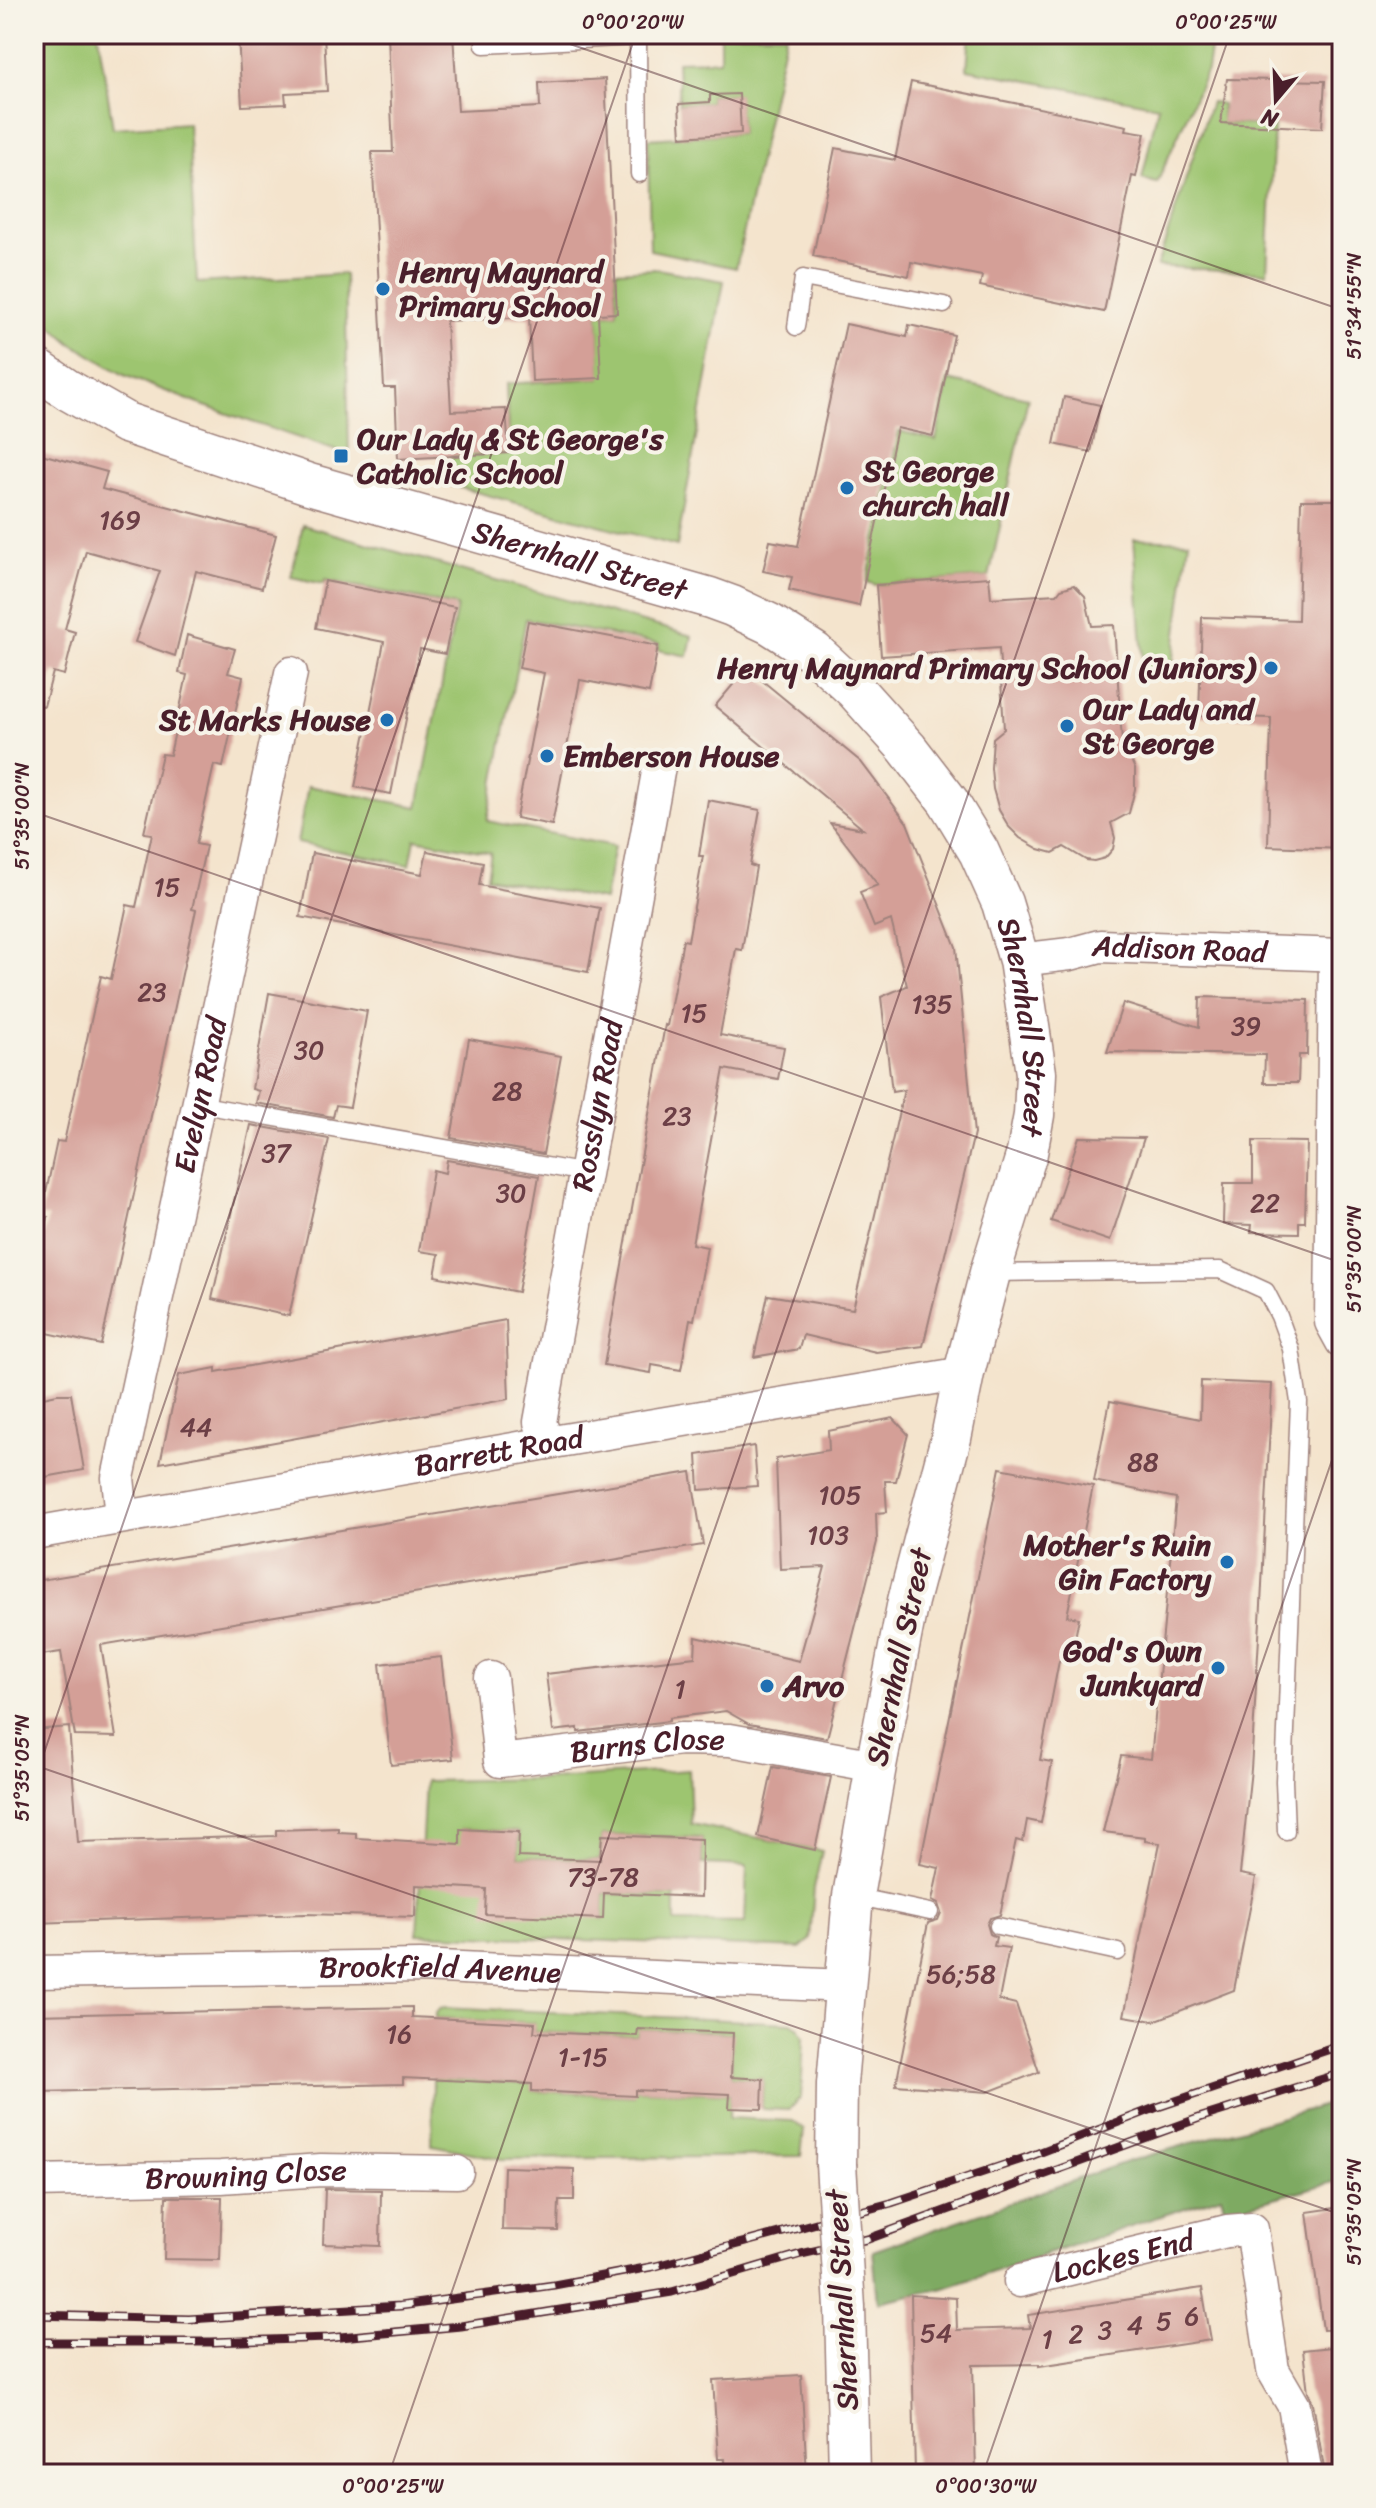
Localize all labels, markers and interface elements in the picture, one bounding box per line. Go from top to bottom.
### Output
text: 0°00'20"W [582,5,684,40]
text: 0°00'25"W [1175,5,1277,40]
north arrow [1236,60,1316,140]
text: N [1255,97,1284,140]
place label: Henry Maynard Primary School [399,245,606,333]
text: 51°34'55"N [1337,252,1372,359]
marker: Henry Maynard Primary School [374,280,392,298]
place label: Our Lady & St George's Catholic School [356,412,665,500]
place label: St George church hall [862,444,1010,532]
marker: Our Lady & St George's Catholic School [332,447,350,465]
marker: St George church hall [838,479,856,497]
house number: 169 [99,497,141,543]
street label: Shernhall Street [466,505,695,618]
place label: Henry Maynard Primary School (Juniors) [717,641,1257,695]
marker: Henry Maynard Primary School (Juniors) [1262,659,1280,677]
place label: Our Lady and St George [1082,682,1256,770]
place label: St Marks House [158,693,372,747]
marker: St Marks House [378,711,396,729]
marker: Our Lady and St George [1058,717,1076,735]
place label: Emberson House [563,729,780,783]
marker: Emberson House [538,747,556,765]
text: 51°35'00"N [5,762,40,870]
house number: 15 [153,864,181,910]
street label: Shernhall Street [981,910,1063,1143]
street label: Addison Road [1090,919,1270,979]
house number: 23 [137,969,167,1015]
house number: 135 [911,981,953,1027]
house number: 15 [680,990,708,1036]
house number: 39 [1231,1003,1261,1049]
street label: Evelyn Road [157,1010,244,1178]
street label: Rosslyn Road [555,1013,640,1196]
house number: 30 [294,1027,324,1073]
house number: 28 [492,1068,523,1114]
house number: 23 [662,1093,692,1139]
house number: 37 [261,1130,293,1176]
house number: 30 [496,1170,526,1216]
house number: 22 [1250,1180,1280,1226]
text: 51°35'00"N [1337,1205,1372,1313]
house number: 44 [180,1404,212,1450]
street label: Barrett Road [410,1410,590,1493]
house number: 88 [1127,1439,1159,1485]
house number: 105 [818,1472,862,1518]
house number: 103 [807,1512,849,1558]
place label: Mother's Ruin Gin Factory [1022,1518,1212,1606]
street label: Shernhall Street [850,1541,949,1771]
marker: Mother's Ruin Gin Factory [1218,1553,1236,1571]
place label: God's Own Junkyard [1063,1624,1204,1712]
place label: Arvo [781,1659,845,1713]
marker: God's Own Junkyard [1209,1659,1227,1677]
house number: 1 [674,1666,686,1712]
marker: Arvo [758,1677,776,1695]
street label: Burns Close [567,1712,725,1779]
text: 51°35'05"N [5,1714,40,1822]
house number: 73-78 [567,1854,639,1900]
street label: Brookfield Avenue [318,1939,562,2000]
house number: 56;58 [926,1951,996,1997]
house number: 16 [386,2011,412,2057]
house number: 1-15 [558,2034,608,2080]
street label: Browning Close [144,2143,347,2206]
text: 51°35'05"N [1337,2158,1372,2266]
street label: Shernhall Street [809,2186,875,2412]
street label: Lockes End [1047,2212,1202,2299]
house number: 6 [1185,2293,1199,2339]
house number: 5 [1156,2298,1172,2344]
house number: 4 [1127,2302,1143,2348]
house number: 3 [1098,2307,1112,2353]
house number: 54 [920,2310,952,2356]
house number: 2 [1068,2311,1084,2357]
house number: 1 [1041,2316,1053,2362]
text: 0°00'25"W [342,2469,444,2504]
text: 0°00'30"W [935,2469,1037,2504]

